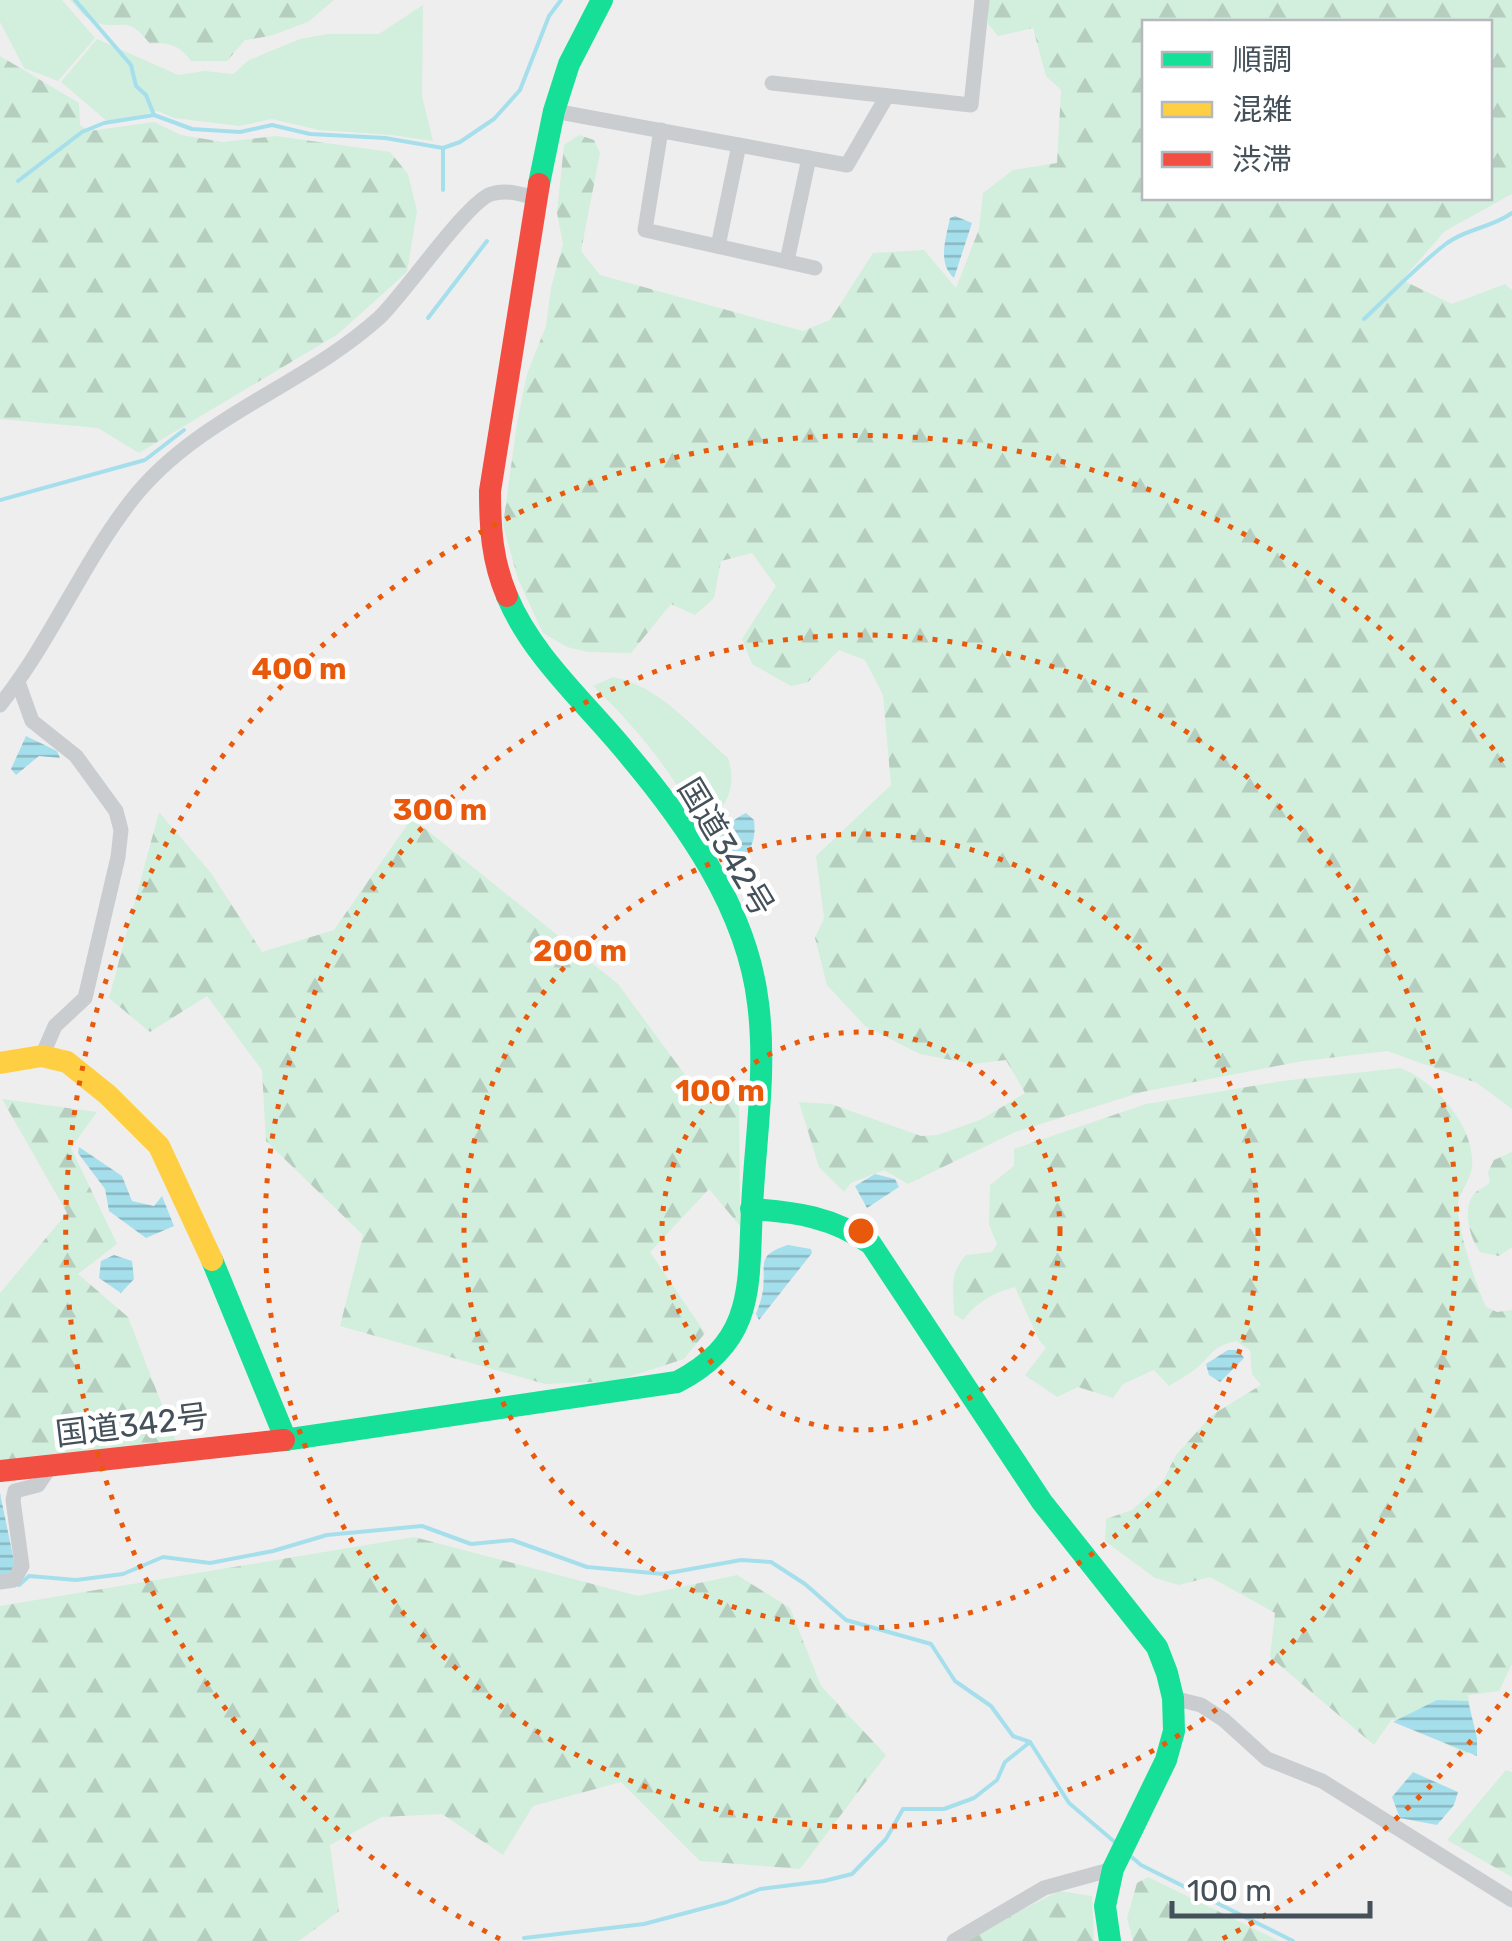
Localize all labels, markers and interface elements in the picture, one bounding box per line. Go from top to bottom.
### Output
legend [1142,20,1492,200]
text: 順調 [1232,42,1292,78]
text: 混雑 [1232,92,1292,128]
text: 渋滞 [1232,142,1292,178]
text: 400 m [251,651,347,687]
street label: 国道342号 [670,771,782,923]
text: 300 m [393,792,487,828]
text: 200 m [533,933,627,969]
text: 100 m [675,1073,765,1109]
centre of rings [843,1213,879,1249]
street label: 国道342号 [53,1397,211,1453]
scale bar [1172,1856,1370,1918]
text: 100 m [1187,1873,1272,1909]

